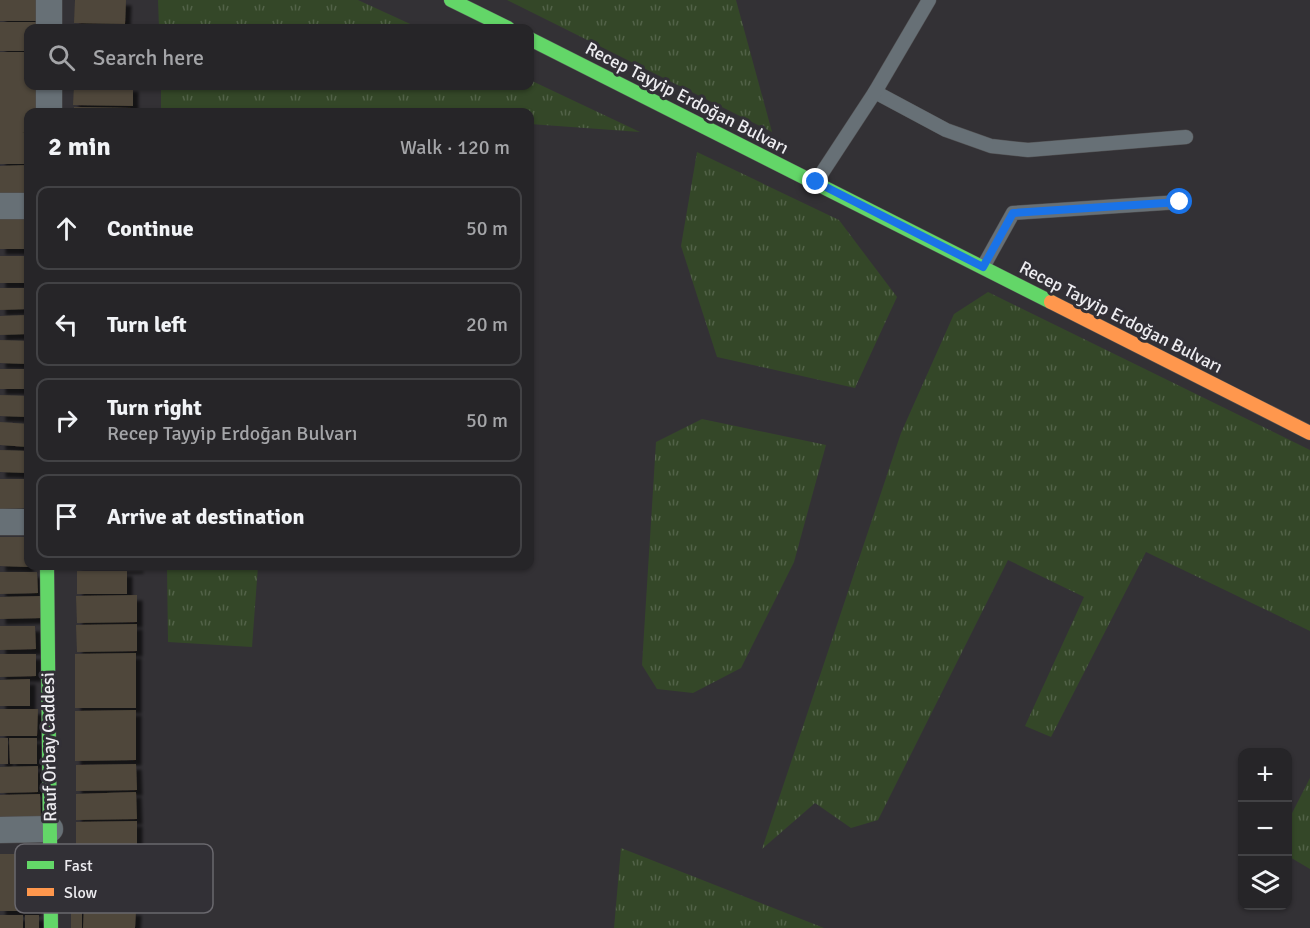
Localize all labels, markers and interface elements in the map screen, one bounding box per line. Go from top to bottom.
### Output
search box [24,24,534,90]
street label: Recep Tayyip Erdoğan Bulvarı [582,37,792,159]
icon: search [45,41,78,74]
text: Search here [93,44,204,71]
text: 2 min [48,131,111,163]
text: Walk · 120 m [400,135,510,160]
route end [802,168,828,194]
route start [1166,188,1192,214]
icon: ahead [50,212,83,245]
text: Continue [107,215,194,242]
text: 50 m [466,216,508,241]
street label: Recep Tayyip Erdoğan Bulvarı [1016,256,1226,378]
icon: left [50,308,83,341]
text: Turn left [107,311,187,338]
text: 20 m [466,312,508,337]
text: Turn right [107,394,202,421]
icon: right [50,404,83,437]
text: 50 m [466,408,508,433]
text: Recep Tayyip Erdoğan Bulvarı [107,421,357,446]
icon: arrive [50,500,83,533]
text: Arrive at destination [107,503,304,530]
street label: Rauf Orbay Caddesi [37,672,61,822]
map controls [1238,748,1292,910]
button: + [1238,748,1292,802]
button: − [1238,802,1292,856]
legend [15,844,213,913]
text: Fast [64,856,93,876]
button: layers [1238,856,1292,910]
text: Slow [64,883,98,903]

